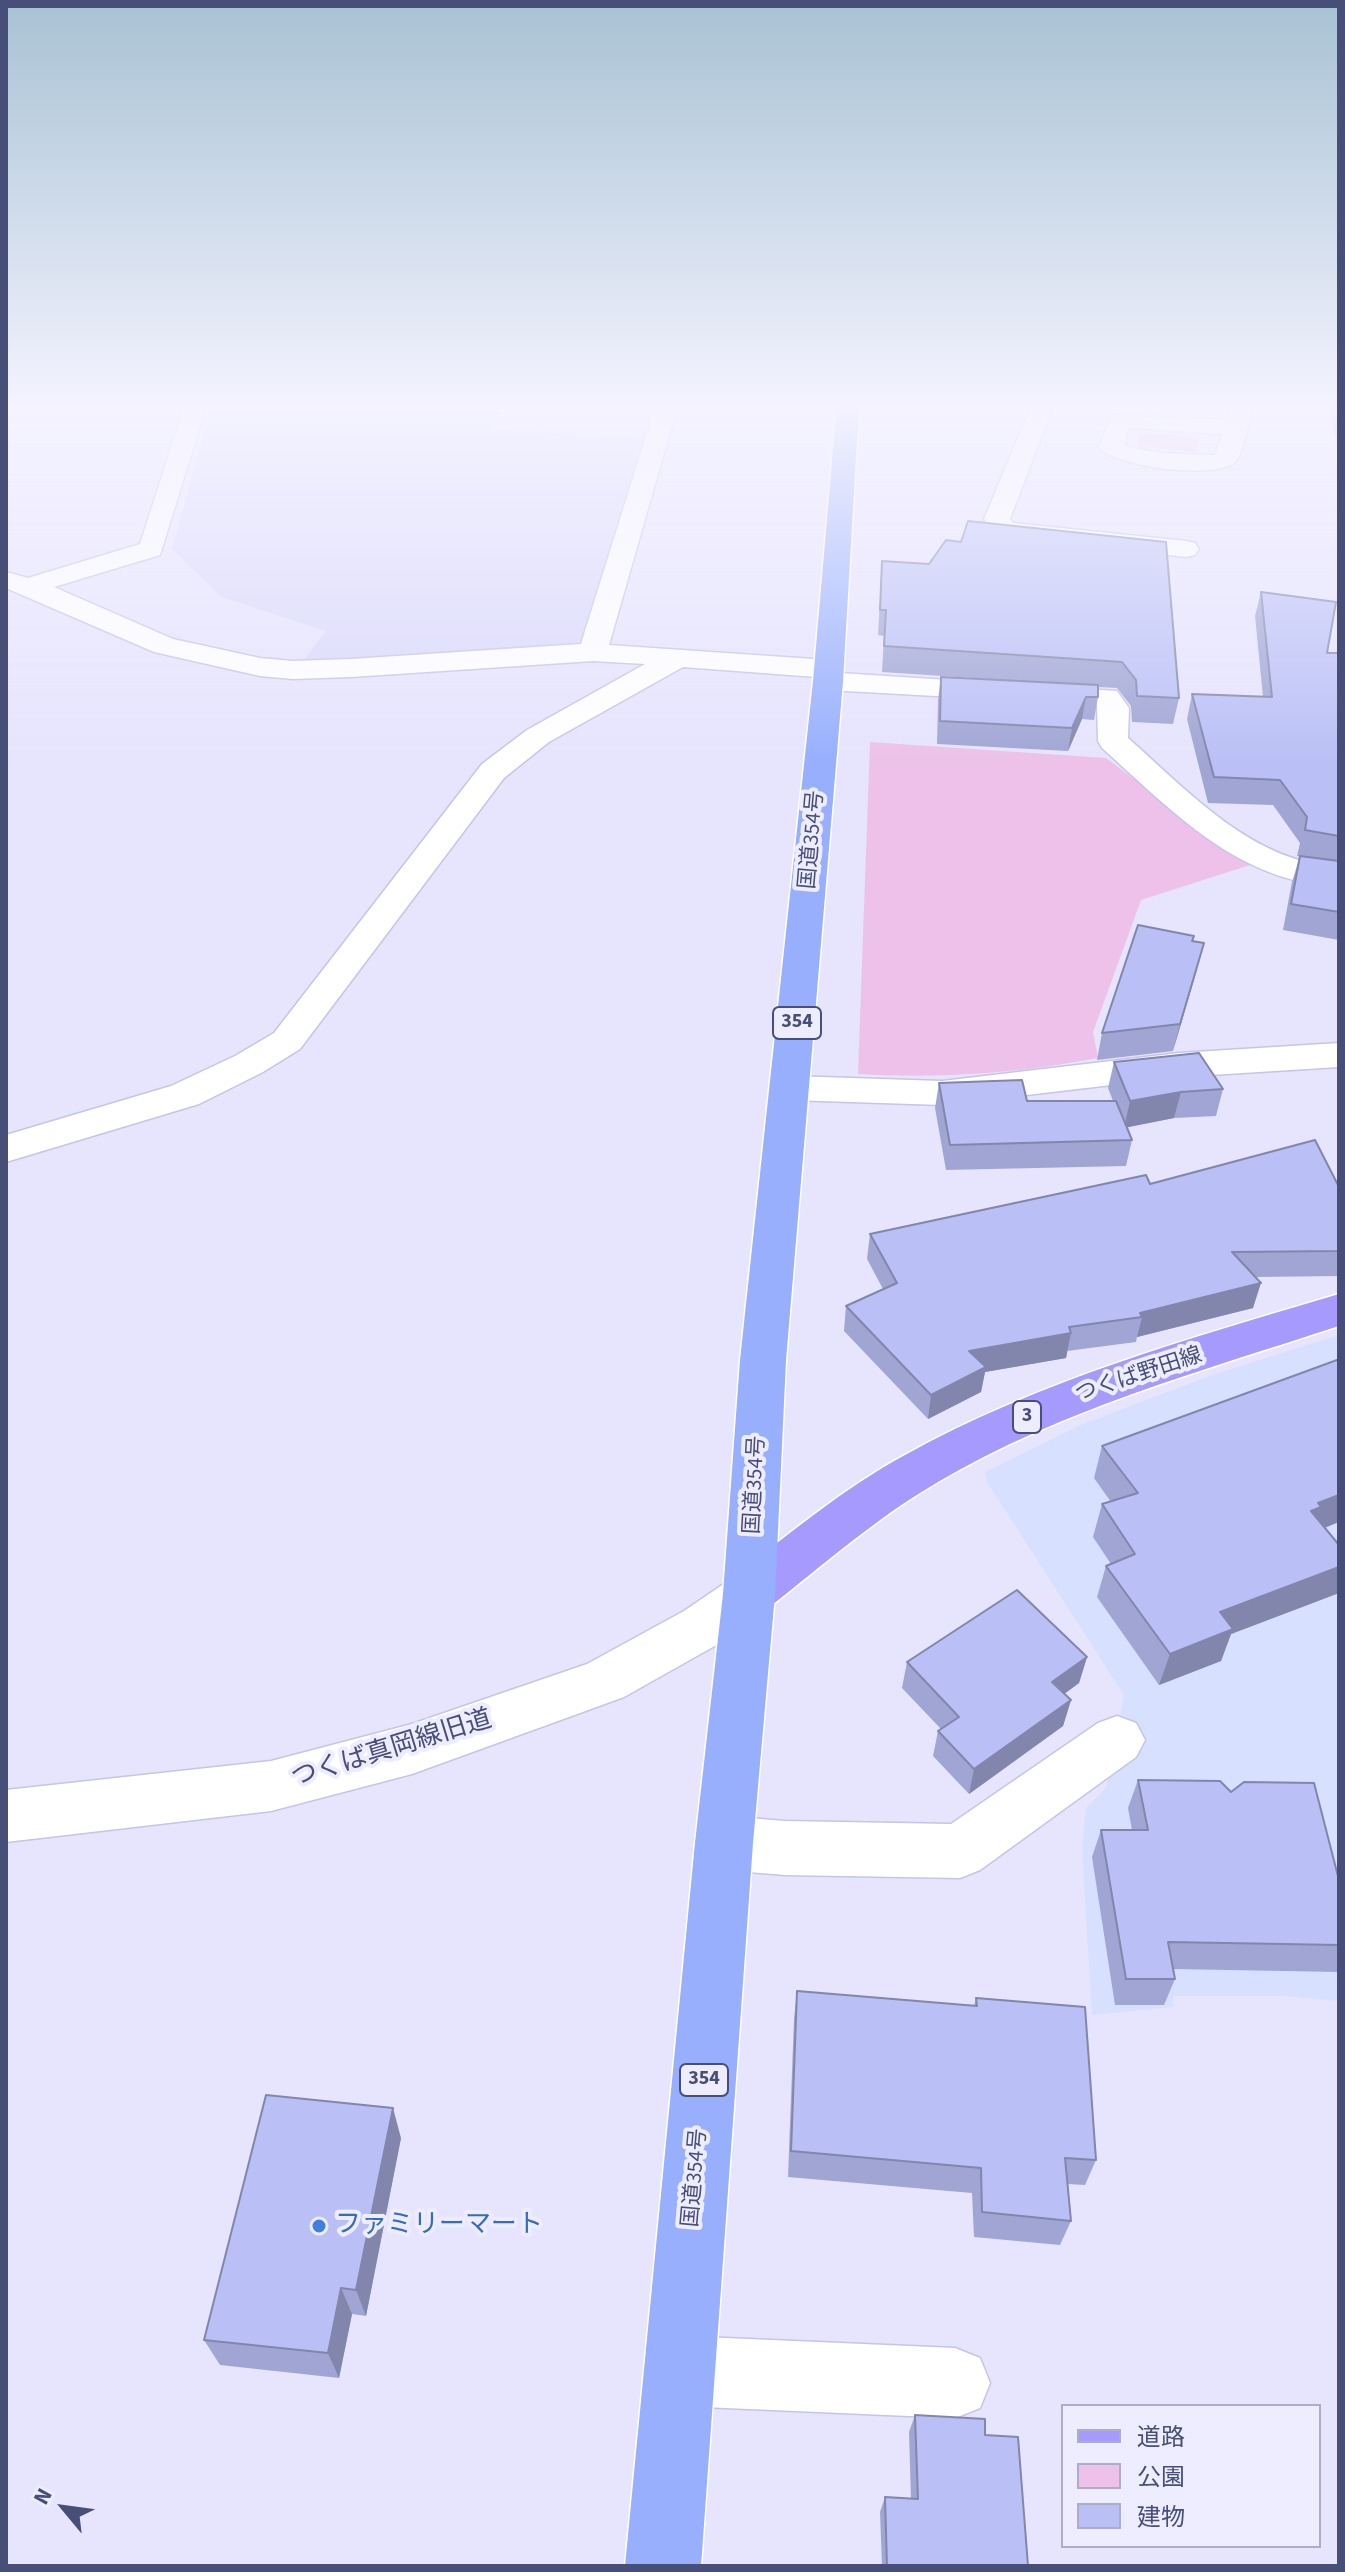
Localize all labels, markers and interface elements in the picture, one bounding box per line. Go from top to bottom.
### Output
street label: 国道354号 [796,790,830,890]
road number: 354 [773,1007,821,1039]
street label: つくば野田線 [1072,1343,1206,1409]
road number: 3 [1013,1401,1041,1433]
street label: 国道354号 [740,1435,772,1535]
street label: つくば真岡線旧道 [288,1705,496,1795]
road number: 354 [680,2064,728,2096]
street label: 国道354号 [679,2128,713,2228]
place label: ファミリーマート [335,2210,543,2242]
marker: ファミリーマート [310,2217,328,2235]
legend [1061,2404,1321,2548]
text: 道路 [1137,2420,1185,2455]
text: 公園 [1137,2460,1185,2495]
north arrow [24,2468,104,2548]
text: N [25,2482,61,2511]
text: 建物 [1137,2500,1185,2535]

